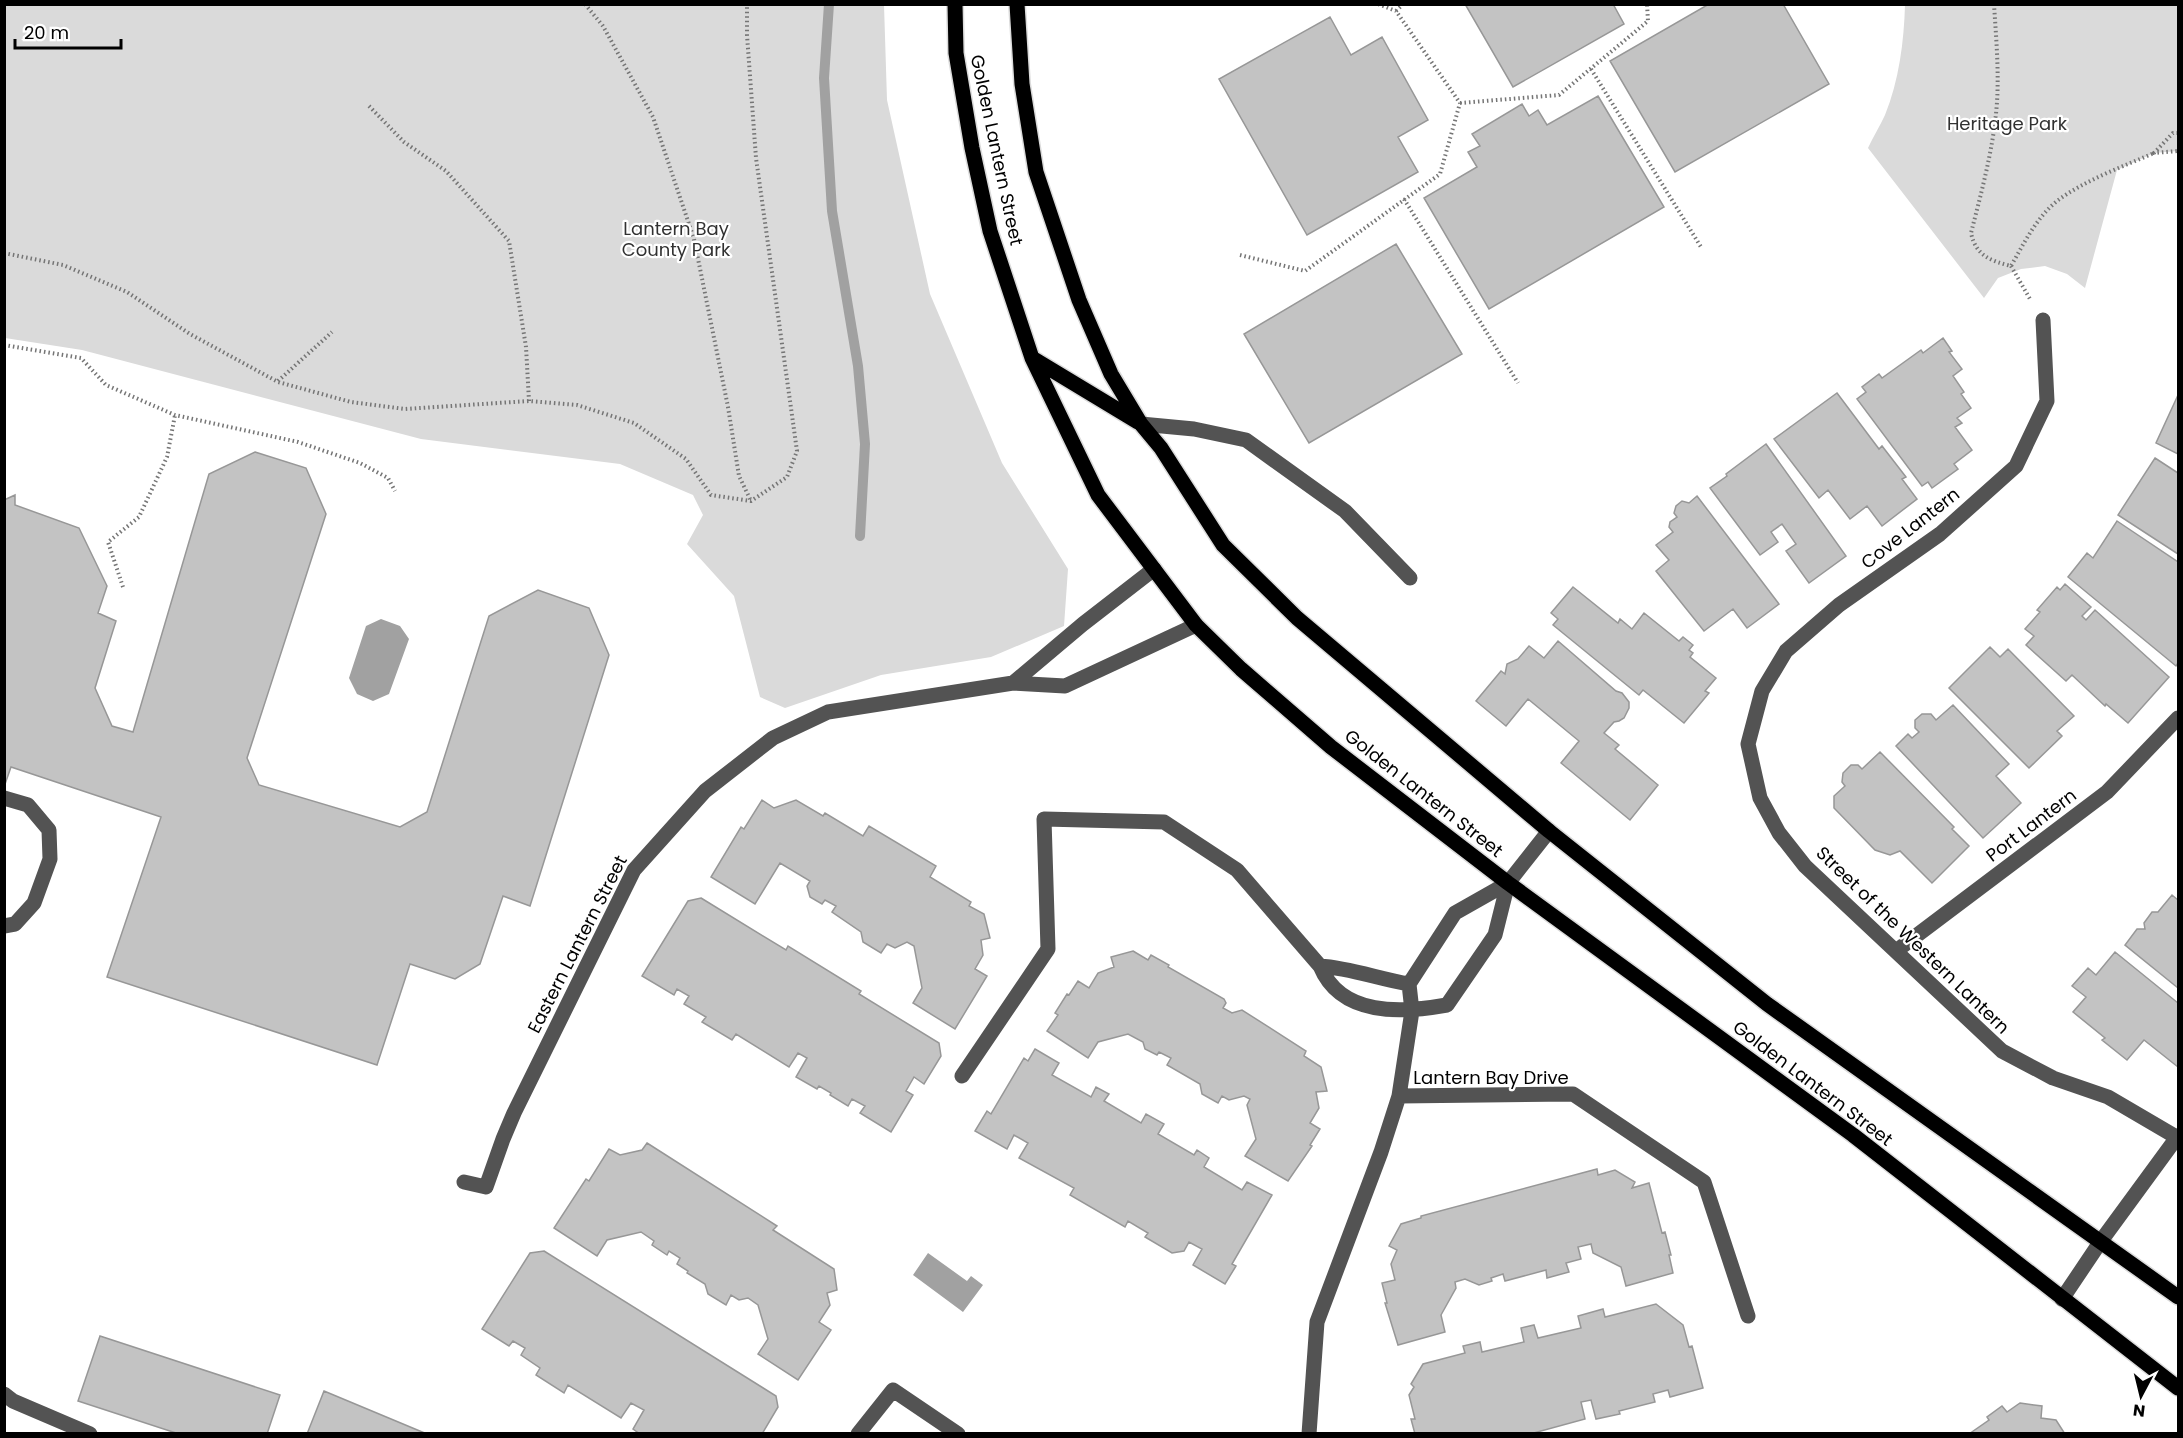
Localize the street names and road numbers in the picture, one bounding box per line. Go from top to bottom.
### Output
street label: Golden Lantern Street [965,52,1029,248]
street label: Cove Lantern [1855,482,1965,574]
street label: Golden Lantern Street [1340,723,1508,863]
street label: Port Lantern [1981,783,2081,867]
street label: Street of the Western Lantern [1811,841,2015,1039]
street label: Eastern Lantern Street [521,851,633,1037]
street label: Golden Lantern Street [1728,1014,1898,1152]
street label: Lantern Bay Drive [1413,1065,1569,1090]

